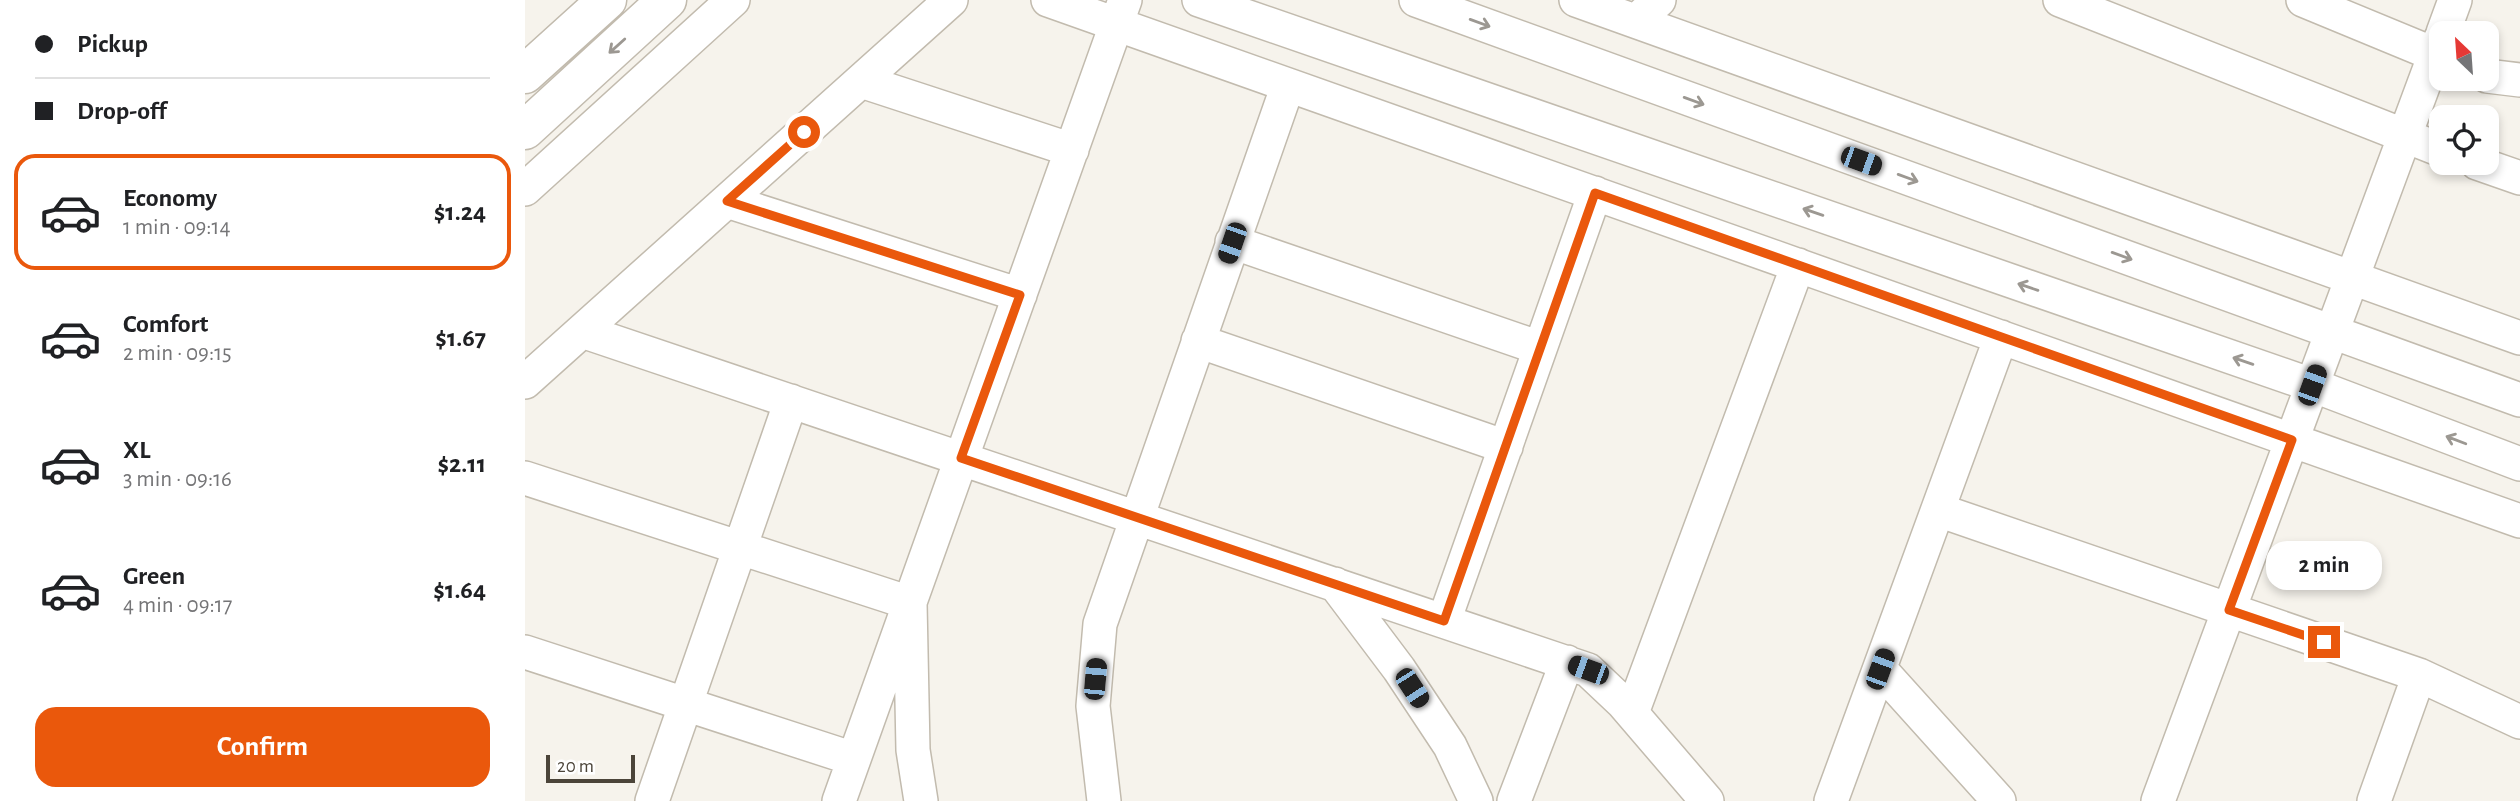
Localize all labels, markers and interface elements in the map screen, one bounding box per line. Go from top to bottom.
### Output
one-way arrow [1469,18,1491,30]
north arrow [2429,21,2499,91]
map controls [2429,21,2499,175]
text: Pickup [77,31,148,57]
one-way arrow [608,38,626,54]
one-way arrow [1683,95,1705,108]
text: Drop-off [77,98,166,124]
button: locate [2429,105,2499,175]
route start [788,116,820,148]
car [1838,144,1885,178]
one-way arrow [1896,173,1918,185]
icon: car [39,181,102,244]
text: Economy [123,185,217,211]
text: $1.24 [434,199,486,225]
one-way arrow [1802,205,1824,217]
text: 1 min · 09:14 [123,216,231,239]
car [1216,220,1249,266]
one-way arrow [2110,251,2132,263]
one-way arrow [2017,280,2039,292]
icon: car [39,307,102,370]
text: Comfort [123,311,208,337]
text: $1.67 [435,325,486,351]
text: 2 min · 09:15 [123,342,232,365]
one-way arrow [2232,354,2254,366]
car [2295,362,2330,408]
icon: car [39,433,102,496]
one-way arrow [2446,433,2468,445]
text: XL [123,437,150,463]
text: $2.11 [437,451,486,477]
text: 3 min · 09:16 [123,468,232,491]
callout: 2 min [2266,540,2382,590]
text: 2 min [2298,554,2350,577]
icon: car [39,559,102,622]
text: Green [123,563,185,589]
text: $1.64 [433,577,486,603]
text: 4 min · 09:17 [123,594,232,617]
route end [2308,626,2340,658]
car [1863,646,1898,692]
car [1565,653,1612,687]
car [1083,657,1108,701]
car [1392,665,1433,711]
button: Confirm [35,707,490,787]
scale bar [546,752,635,784]
text: 20 m [557,757,594,776]

